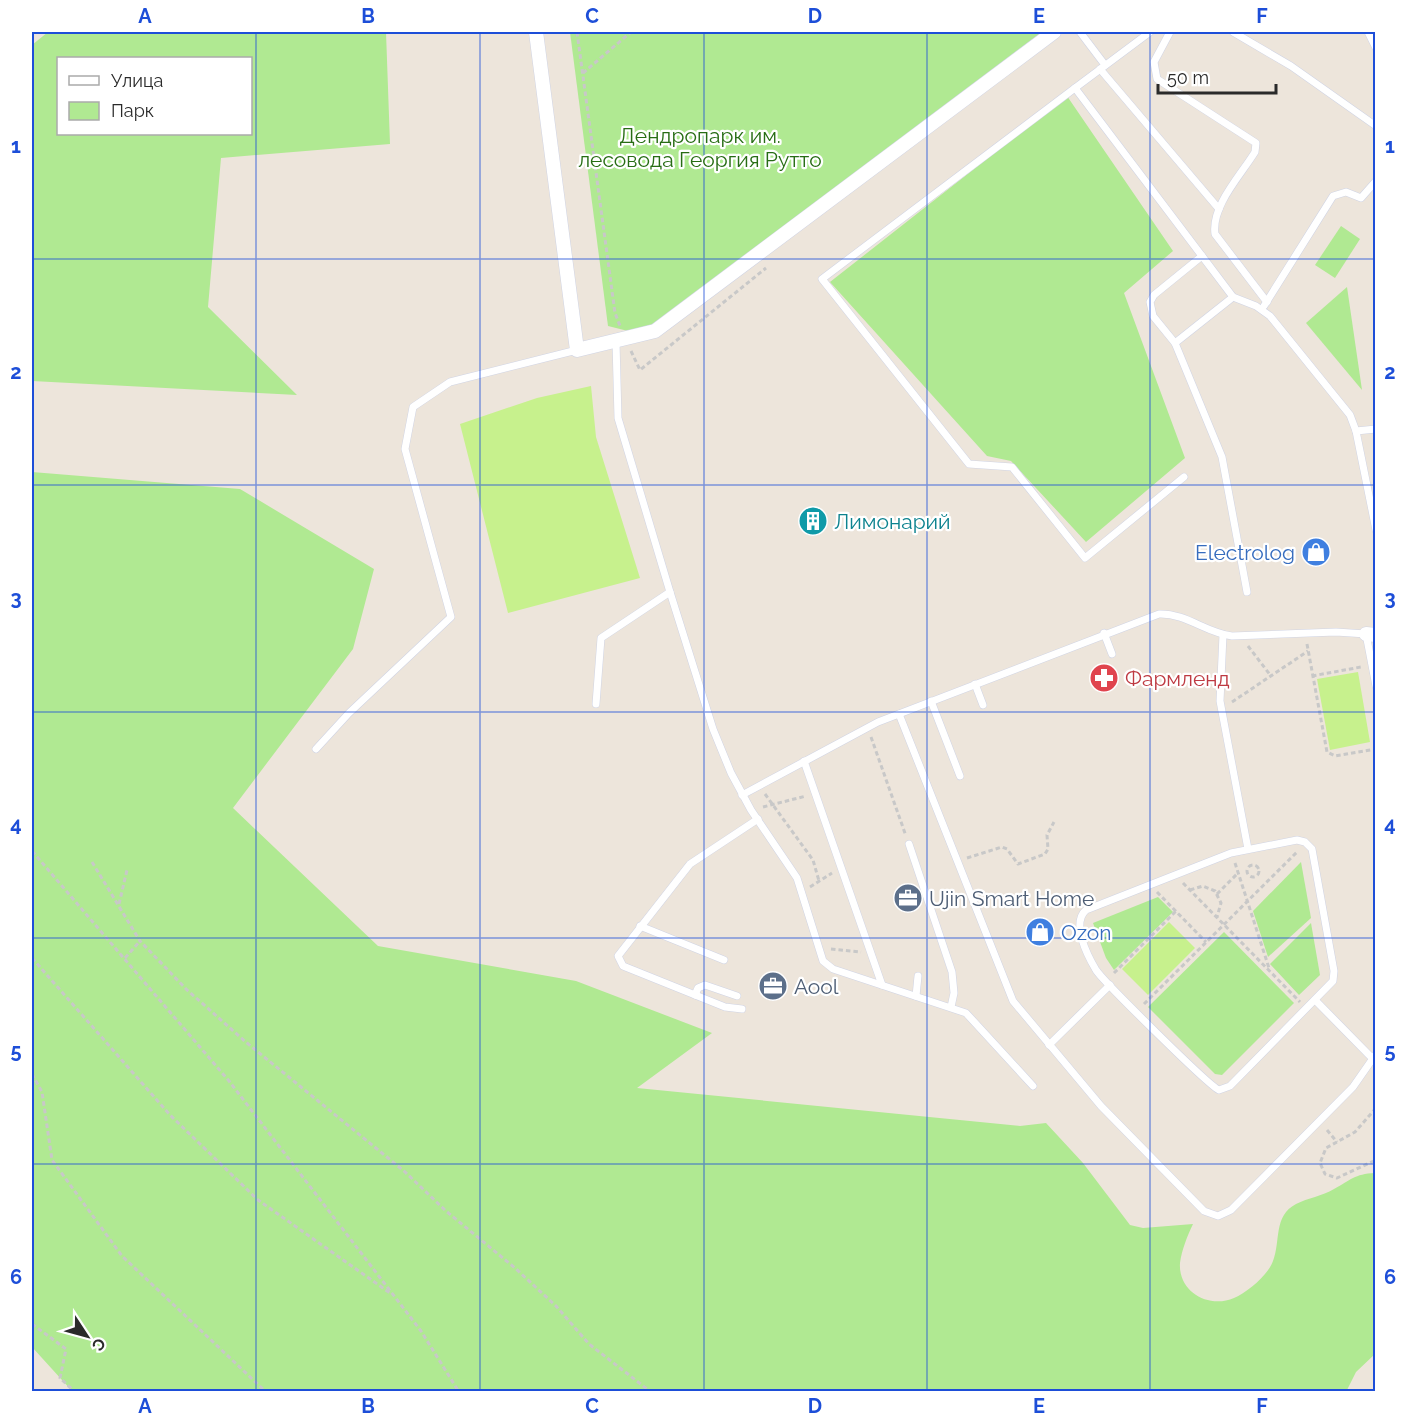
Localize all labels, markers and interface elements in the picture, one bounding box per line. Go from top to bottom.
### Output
text: A [138,4,152,28]
text: B [361,4,375,28]
text: C [585,4,599,28]
text: D [808,4,822,28]
text: E [1033,4,1045,28]
text: F [1256,4,1268,28]
legend [57,57,252,135]
scale bar [1158,57,1276,95]
text: 50 m [1167,67,1209,88]
text: Улица [111,70,163,91]
text: Парк [111,100,154,121]
park label: Дендропарк им. лесовода Георгия Рутто [578,123,822,172]
text: 1 [11,134,21,158]
text: 1 [1385,134,1395,158]
text: 2 [10,360,22,384]
text: 2 [1384,360,1396,384]
building icon: Лимонарий [797,505,829,537]
place label: Лимонарий [834,509,951,534]
shop icon: Electrolog [1300,536,1332,568]
place label: Electrolog [1195,540,1295,565]
text: 3 [10,586,22,610]
text: 3 [1384,586,1396,610]
pharmacy icon: Фармленд [1088,662,1120,694]
place label: Фармленд [1125,666,1230,691]
text: 4 [10,812,22,836]
text: 4 [1384,812,1396,836]
office icon: Ujin Smart Home [892,882,924,914]
place label: Ujin Smart Home [929,886,1094,911]
shop icon: Ozon [1024,916,1056,948]
place label: Ozon [1061,920,1112,945]
office icon: Aool [757,970,789,1002]
place label: Aool [794,974,839,999]
text: 5 [10,1039,22,1063]
text: 5 [1384,1039,1396,1063]
text: 6 [10,1265,22,1289]
text: 6 [1384,1265,1396,1289]
north arrow [57,1306,117,1366]
text: С [88,1334,110,1355]
text: A [138,1394,152,1418]
text: B [361,1394,375,1418]
text: C [585,1394,599,1418]
text: D [808,1394,822,1418]
text: E [1033,1394,1045,1418]
text: F [1256,1394,1268,1418]

